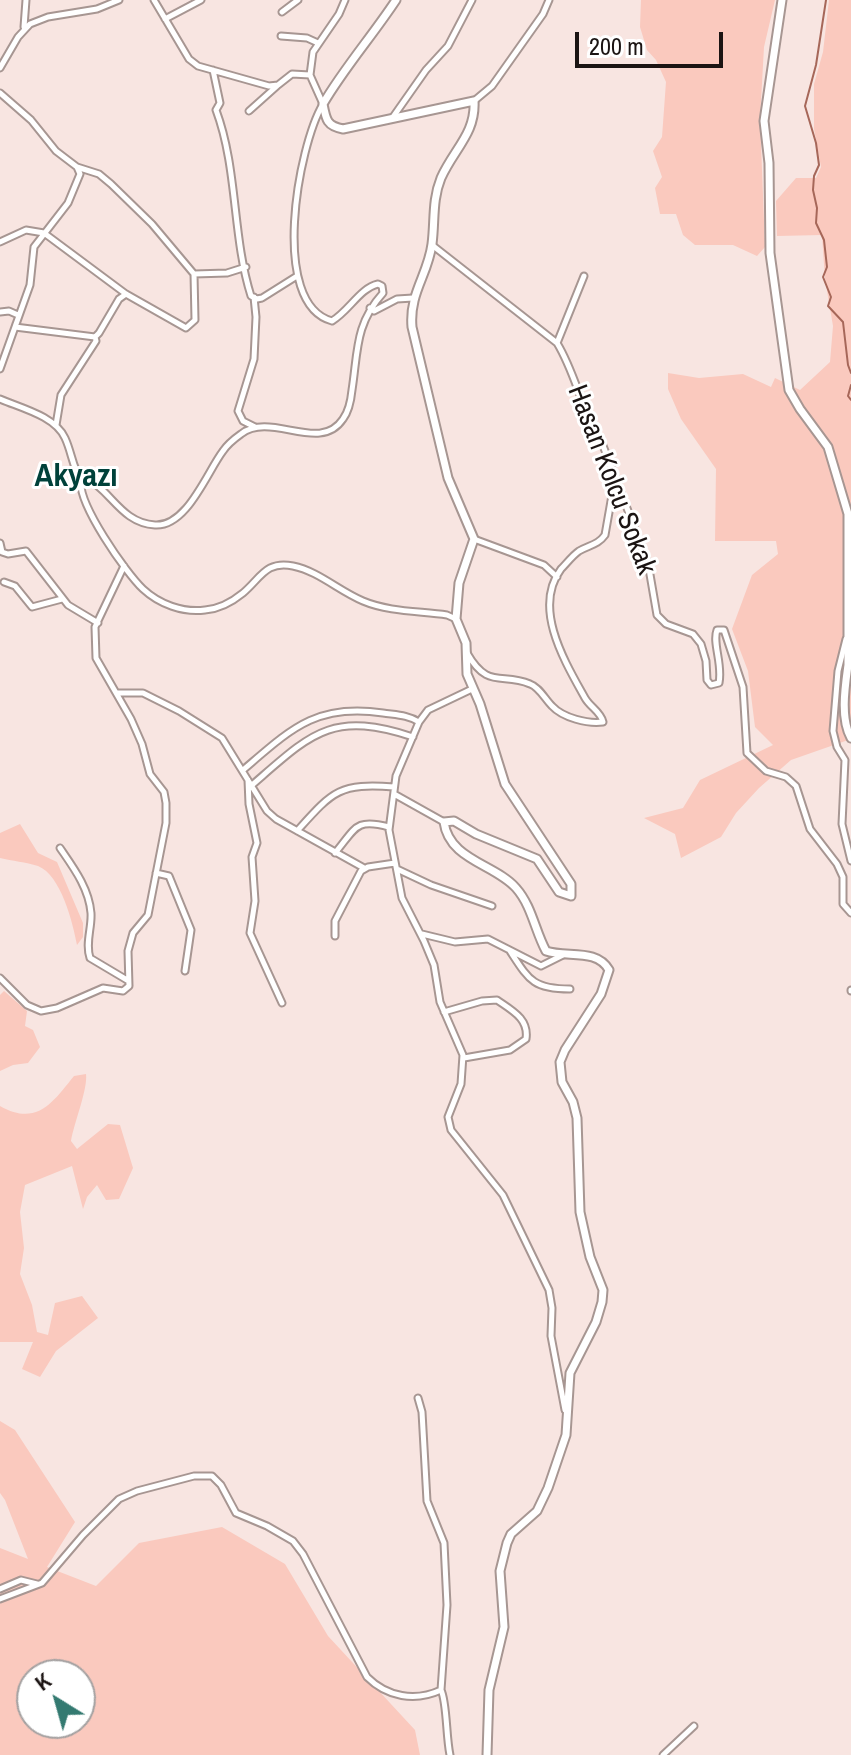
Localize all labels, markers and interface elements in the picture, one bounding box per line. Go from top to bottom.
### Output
scale bar [579,16,727,66]
text: 200 m [589,30,644,62]
street label: Hasan Kolcu Sokak [559,380,663,580]
district label: Akyazı [34,458,118,496]
north arrow [16,1659,96,1739]
text: K [29,1666,57,1697]

